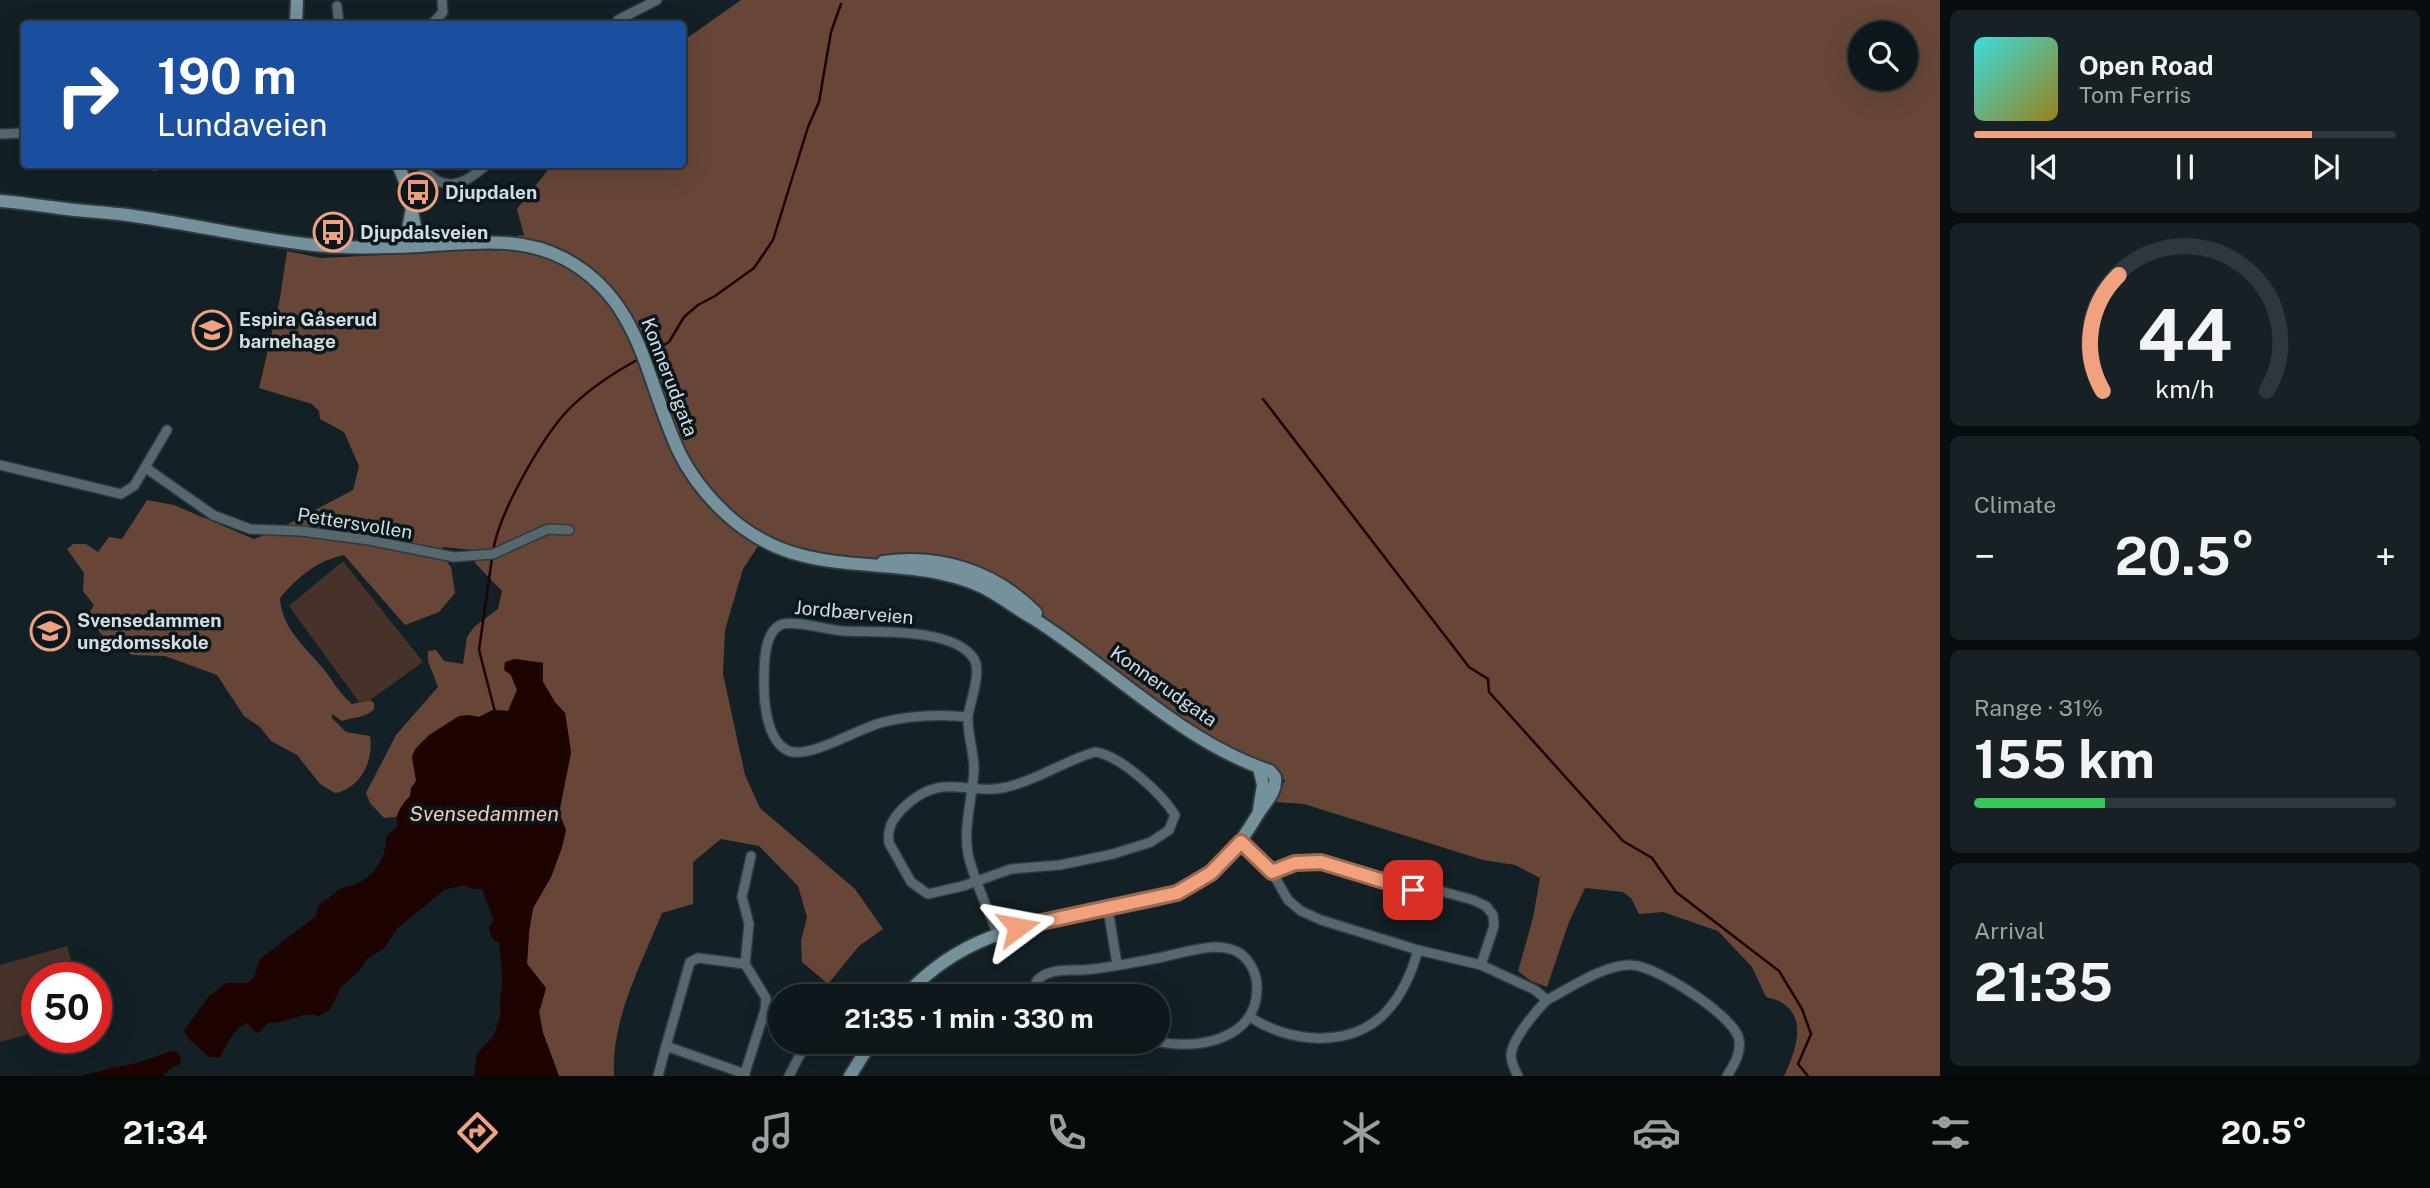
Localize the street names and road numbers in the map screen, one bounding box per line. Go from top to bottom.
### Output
street label: Konnerudgata [637,315,703,439]
street label: Pettersvollen [296,503,414,543]
street label: Jordbærveien [793,596,915,628]
street label: Konnerudgata [1106,641,1222,731]

